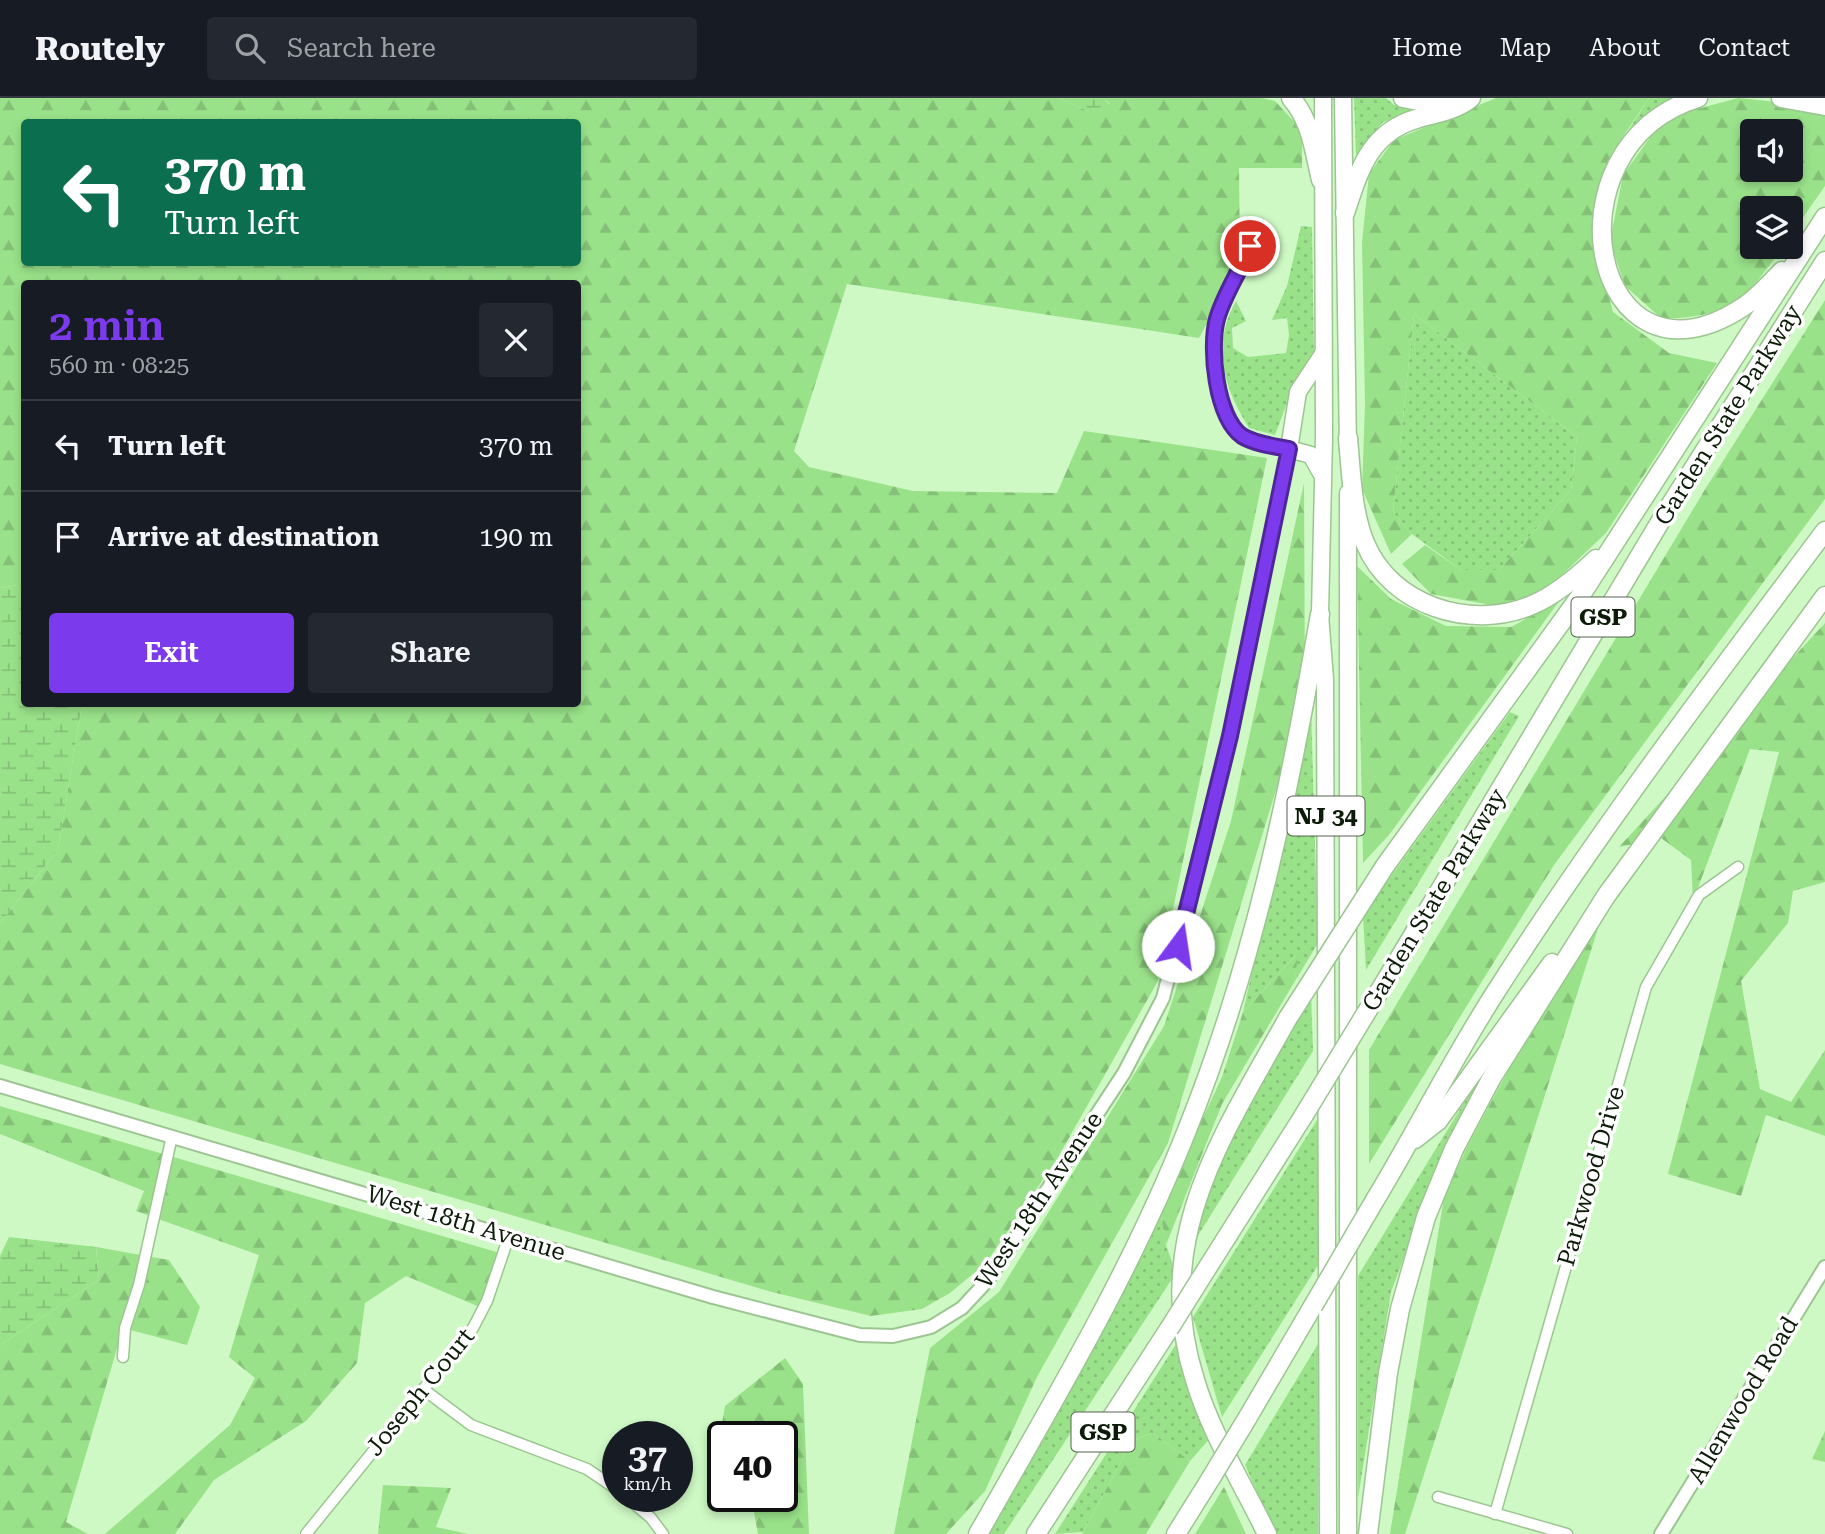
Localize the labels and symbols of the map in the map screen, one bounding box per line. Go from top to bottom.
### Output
pin [1220,216,1280,276]
street label: Garden State Parkway [1649,299,1808,530]
road number: GSP [1572,597,1634,636]
street label: Garden State Parkway [1356,783,1512,1016]
road number: NJ 34 [1288,796,1364,836]
position arrow [1141,909,1215,983]
street label: Parkwood Drive [1552,1083,1630,1269]
street label: West 18th Avenue [970,1107,1108,1293]
street label: West 18th Avenue [363,1179,569,1267]
street label: Allenwood Road [1682,1312,1804,1488]
street label: Joseph Court [360,1323,480,1461]
road number: GSP [1072,1413,1134,1452]
speed limit sign: 40 [707,1421,798,1512]

